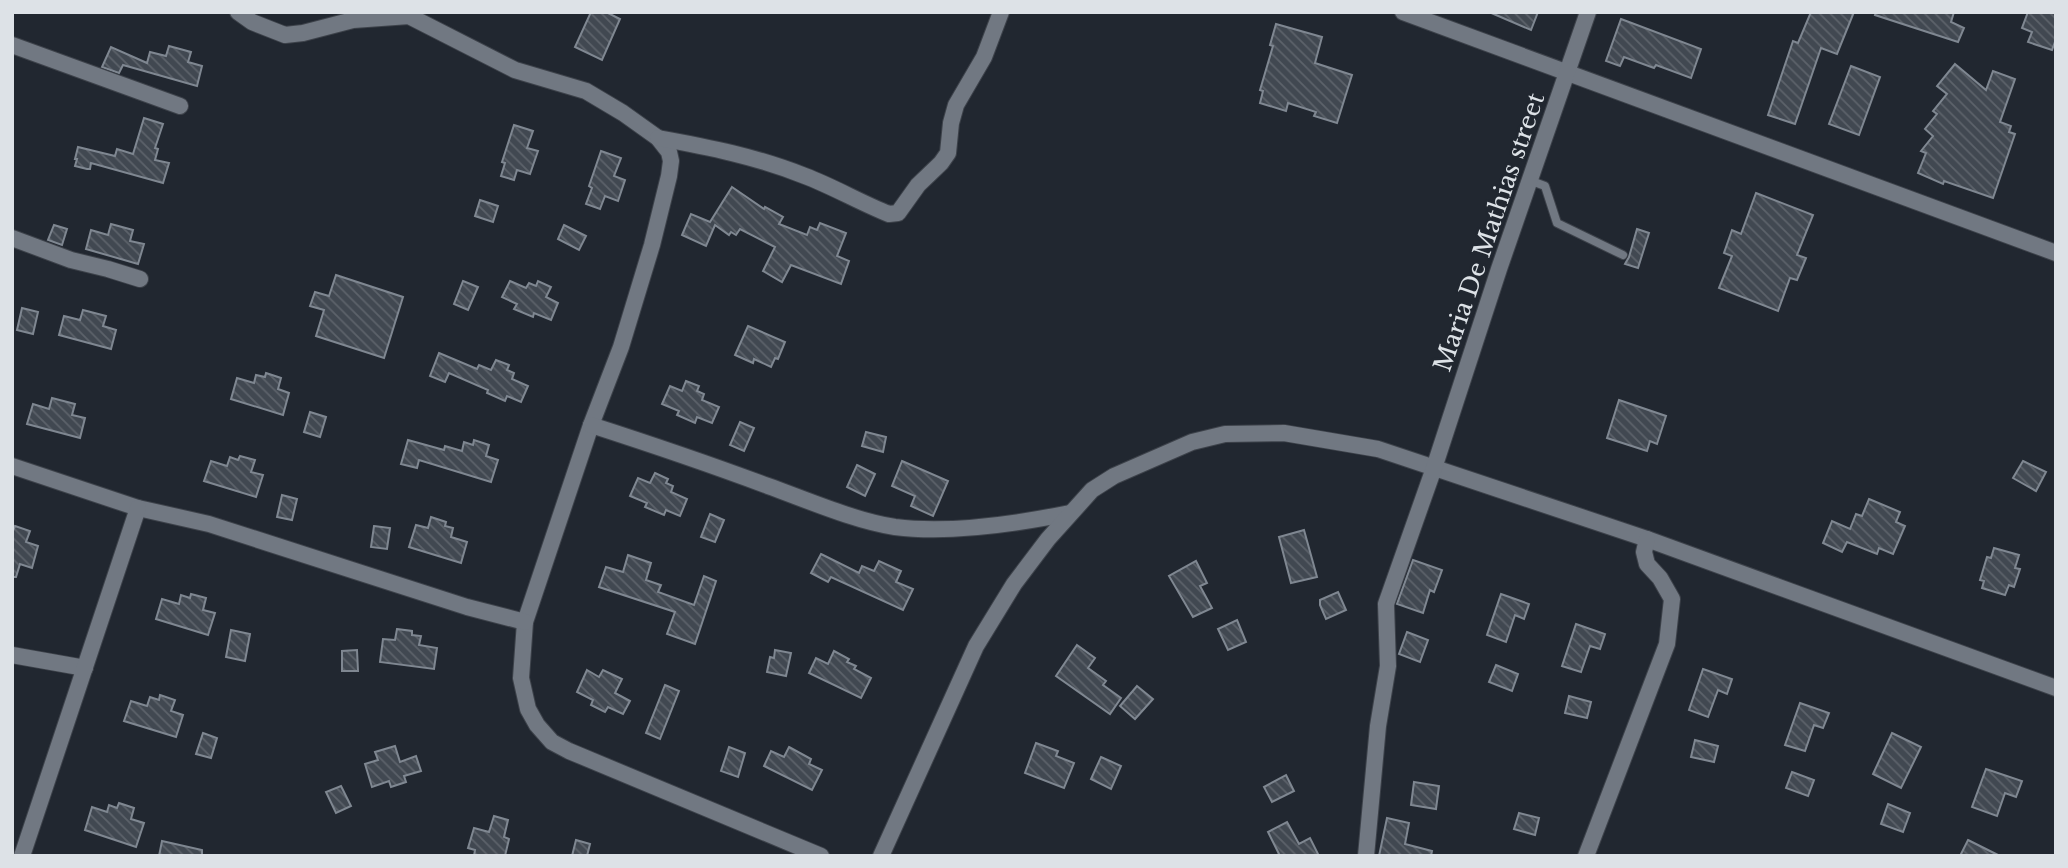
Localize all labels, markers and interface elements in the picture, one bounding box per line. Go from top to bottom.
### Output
street label: Maria De Mathias street [1428,89,1550,375]

